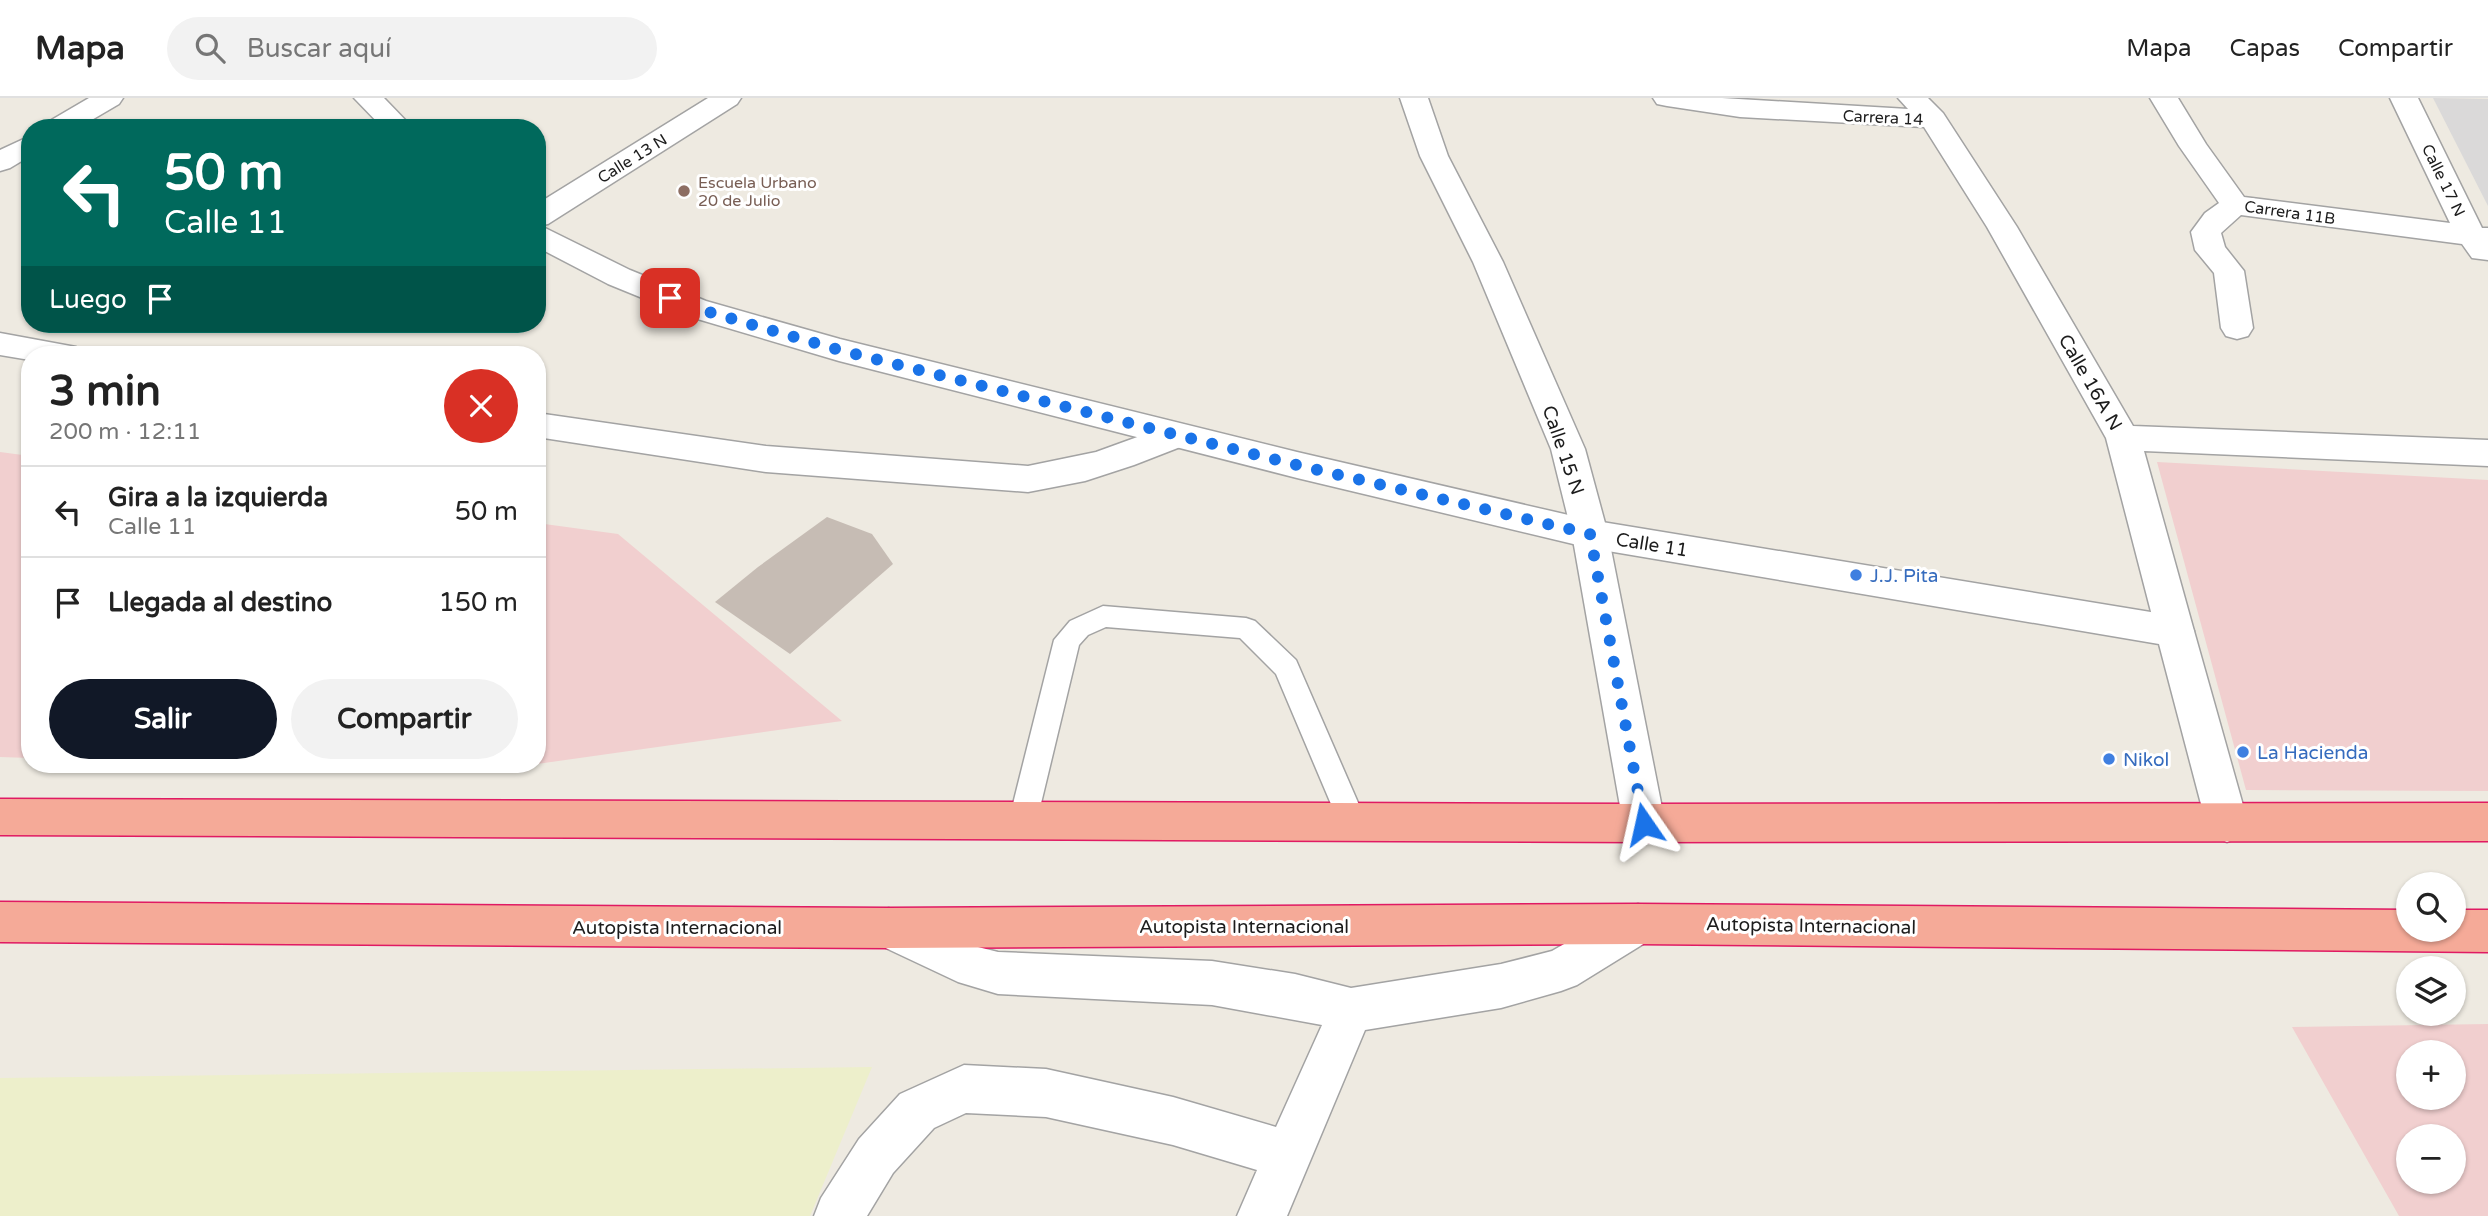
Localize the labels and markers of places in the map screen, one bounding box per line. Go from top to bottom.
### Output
place label: Escuela Urbano 20 de Julio [698,173,817,211]
marker: Escuela Urbano 20 de Julio [676,183,692,199]
pin [640,268,700,328]
place label: J.J. Pita [1870,565,1938,587]
marker: J.J. Pita [1848,567,1864,583]
place label: La Hacienda [2257,742,2368,764]
marker: La Hacienda [2235,744,2251,760]
place label: Nikol [2123,749,2169,771]
marker: Nikol [2101,751,2117,767]

